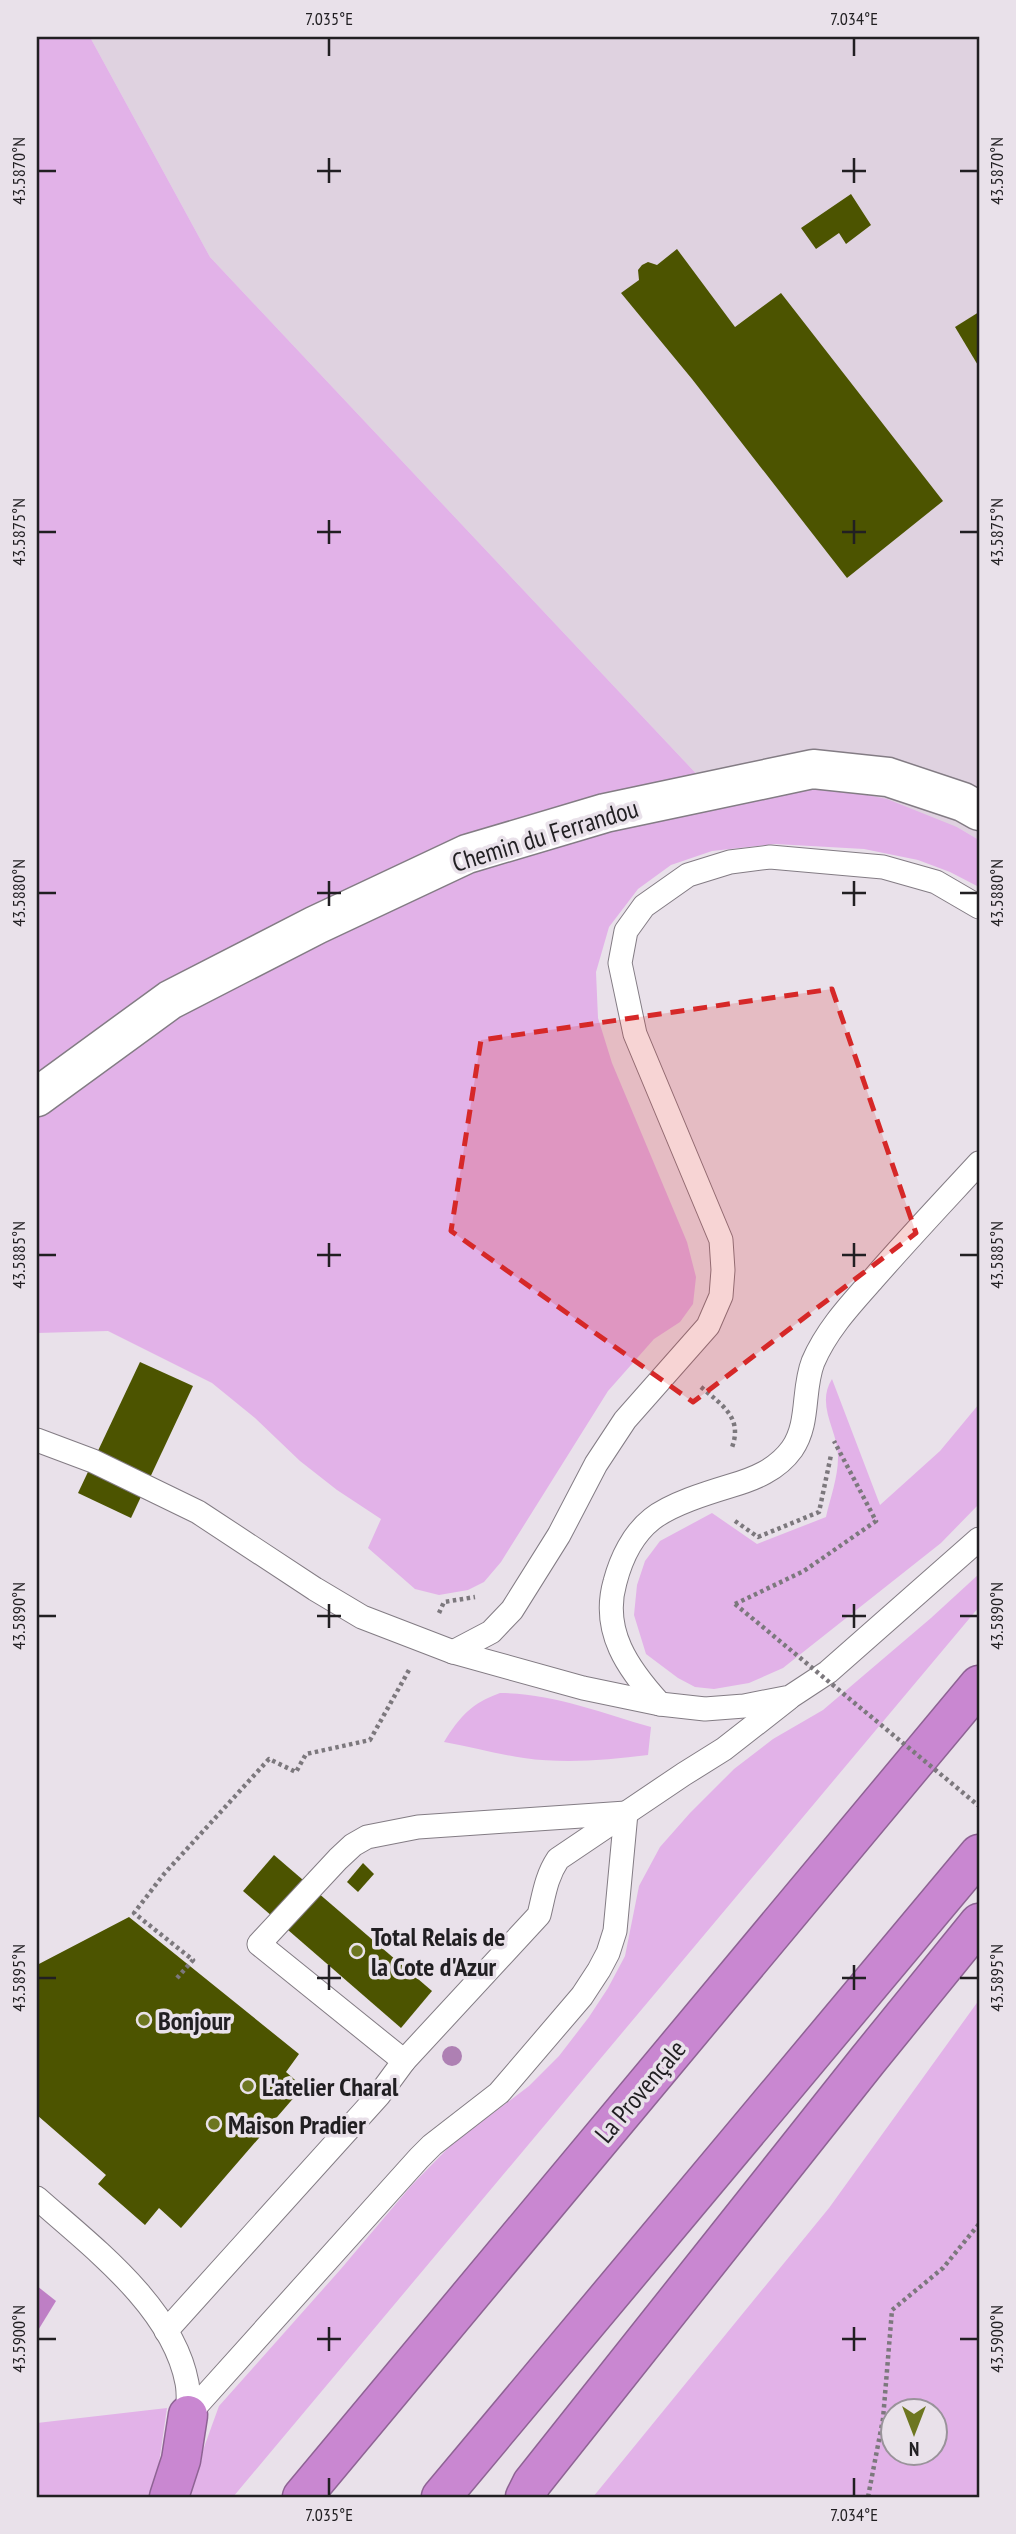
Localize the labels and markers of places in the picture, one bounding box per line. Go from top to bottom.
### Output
place label: Total Relais de la Cote d'Azur [371,1920,505,1983]
marker: Total Relais de la Cote d'Azur [349,1943,365,1959]
place label: Bonjour [158,2004,231,2037]
marker: Bonjour [136,2012,152,2028]
place label: L'atelier Charal [262,2070,399,2103]
marker: L'atelier Charal [240,2078,256,2094]
place label: Maison Pradier [228,2108,366,2141]
marker: Maison Pradier [206,2116,222,2132]

